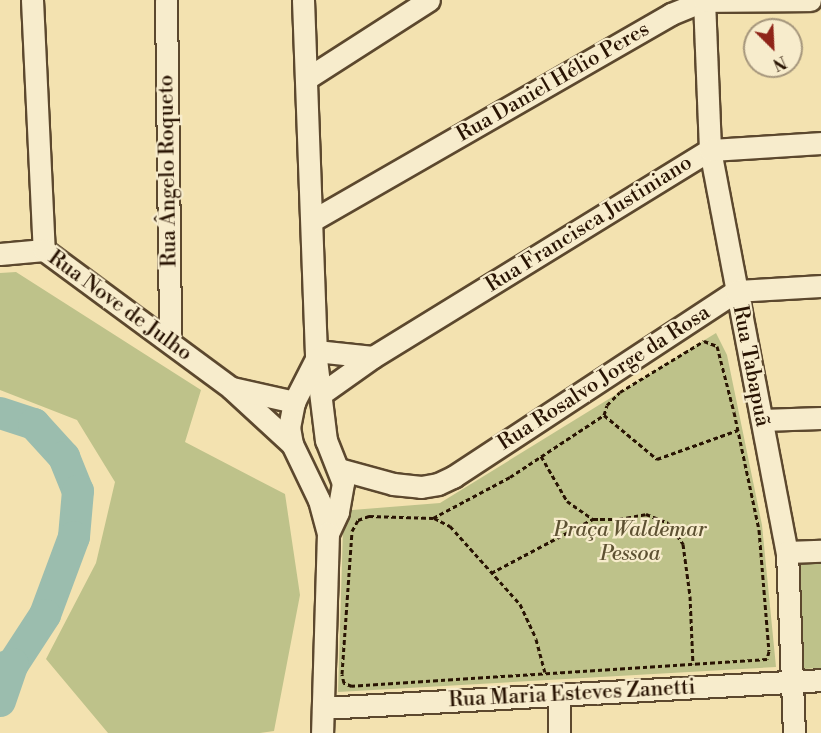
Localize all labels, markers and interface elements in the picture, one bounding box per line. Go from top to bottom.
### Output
street label: Rua Daniel Hélio Peres [452,17,654,147]
north arrow [743,18,803,78]
text: N [770,51,789,74]
street label: Rua Ângelo Roqueto [154,74,182,268]
street label: Rua Francisca Justiniano [481,150,697,298]
street label: Rua Nove de Julho [43,245,197,367]
street label: Rua Rosalvo Jorge da Rosa [493,300,715,456]
street label: Rua Tabapuã [727,303,775,429]
park label: Praça Waldemar Pessoa [553,517,707,567]
street label: Rua Maria Esteves Zanetti [448,675,696,713]

